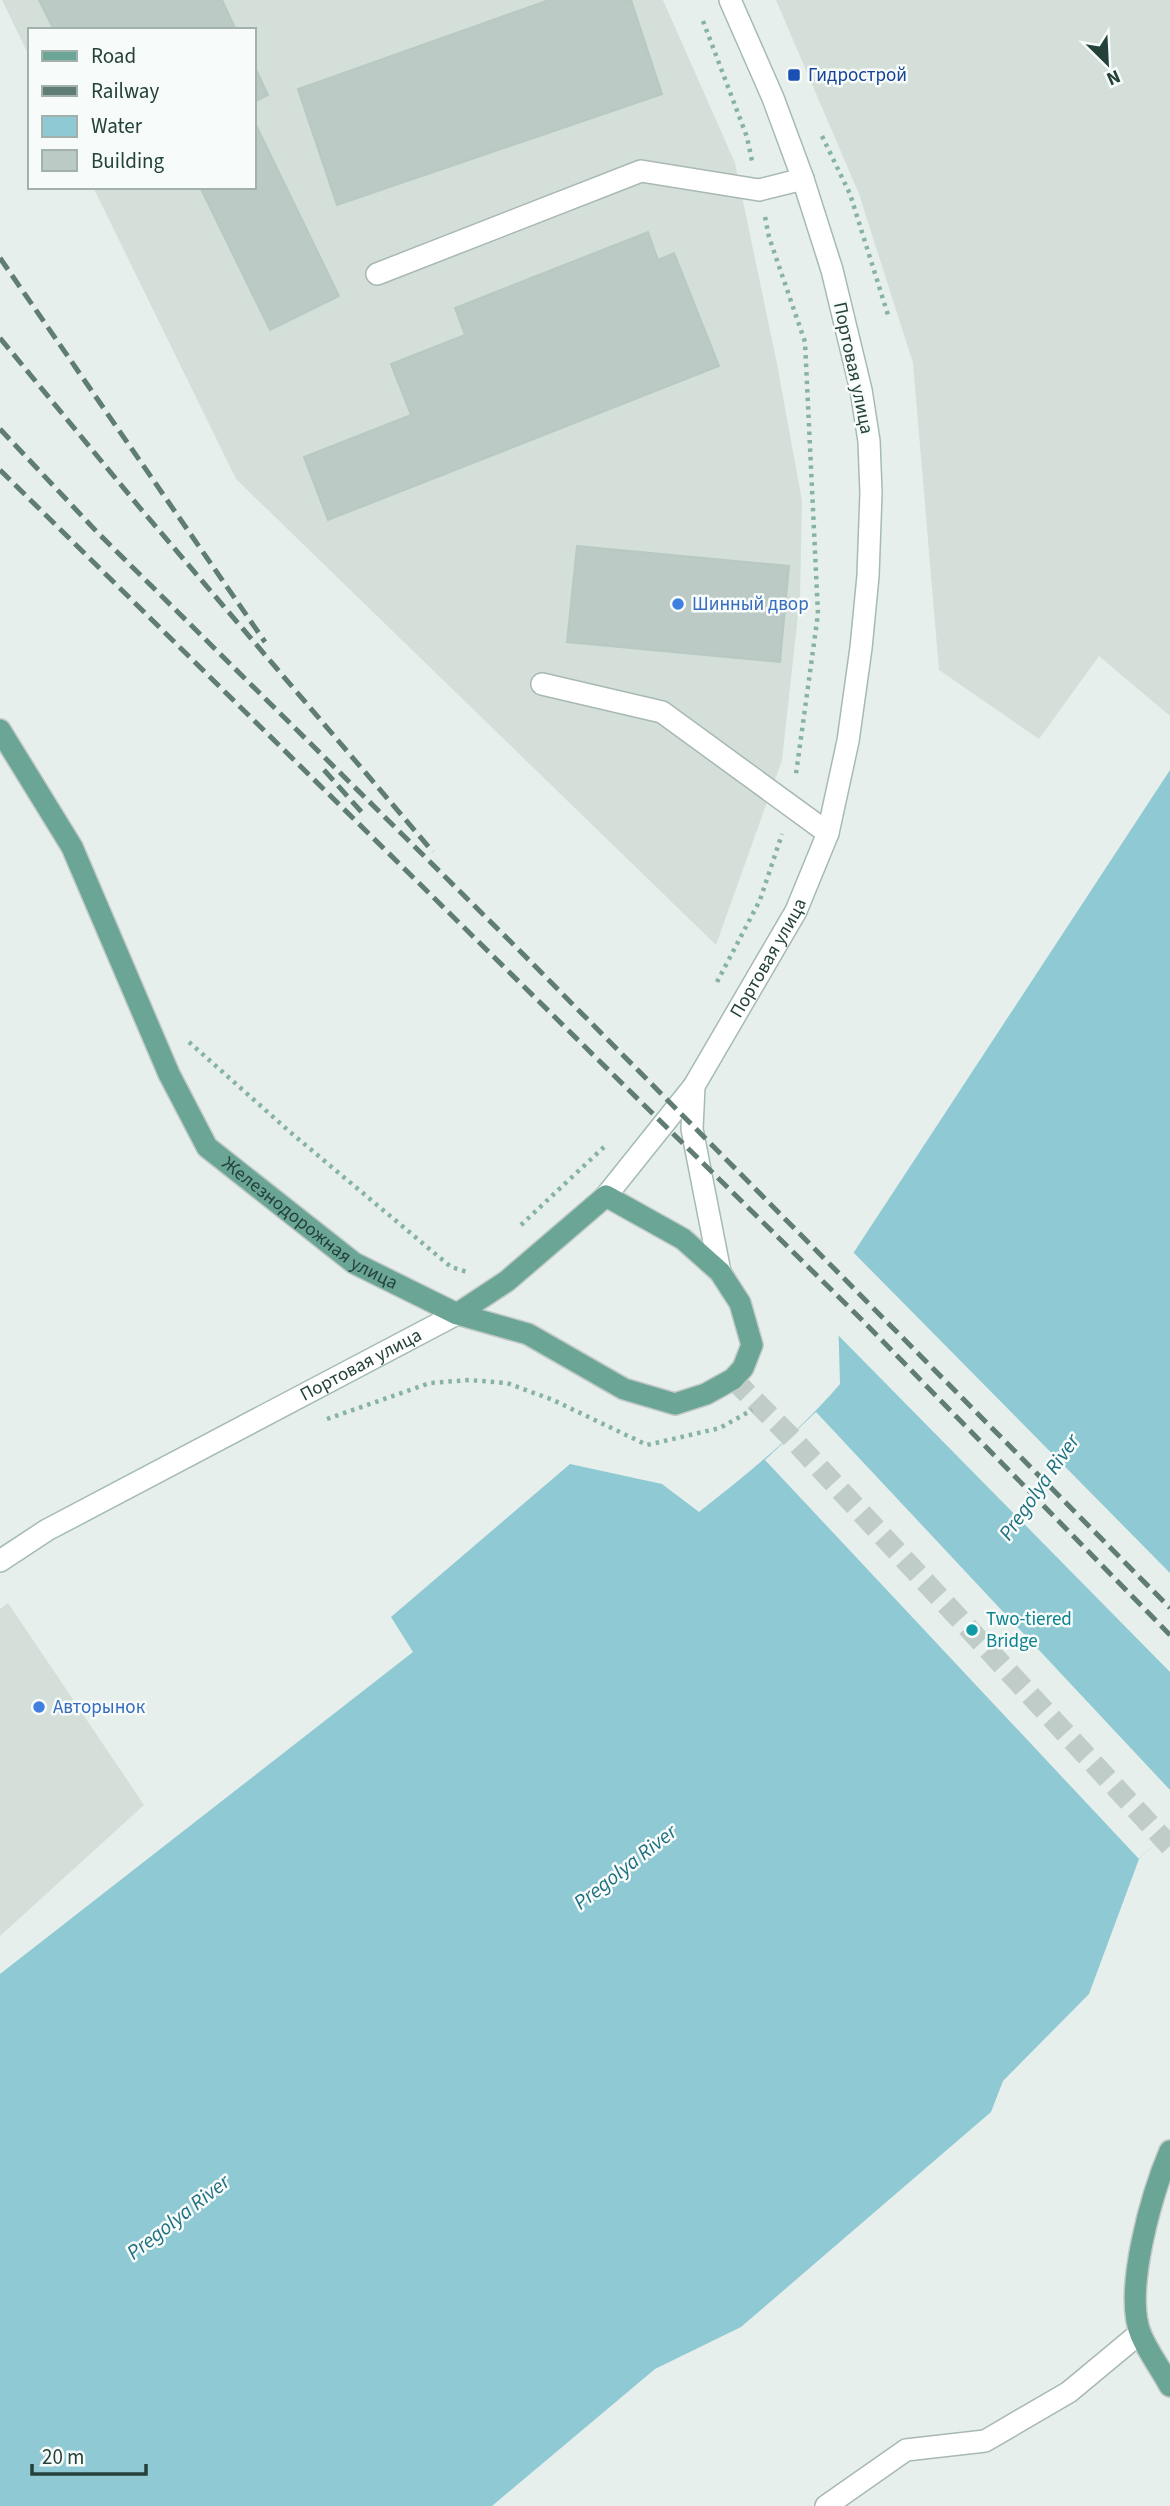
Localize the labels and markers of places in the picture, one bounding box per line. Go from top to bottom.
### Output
place label: Гидрострой [808,62,907,89]
marker: Гидрострой [786,67,802,83]
place label: Шинный двор [692,591,809,618]
marker: Шинный двор [670,596,686,612]
place label: Two-tiered Bridge [986,1606,1072,1655]
marker: Two-tiered Bridge [964,1622,980,1638]
place label: Авторынок [53,1694,146,1721]
marker: Авторынок [31,1699,47,1715]

